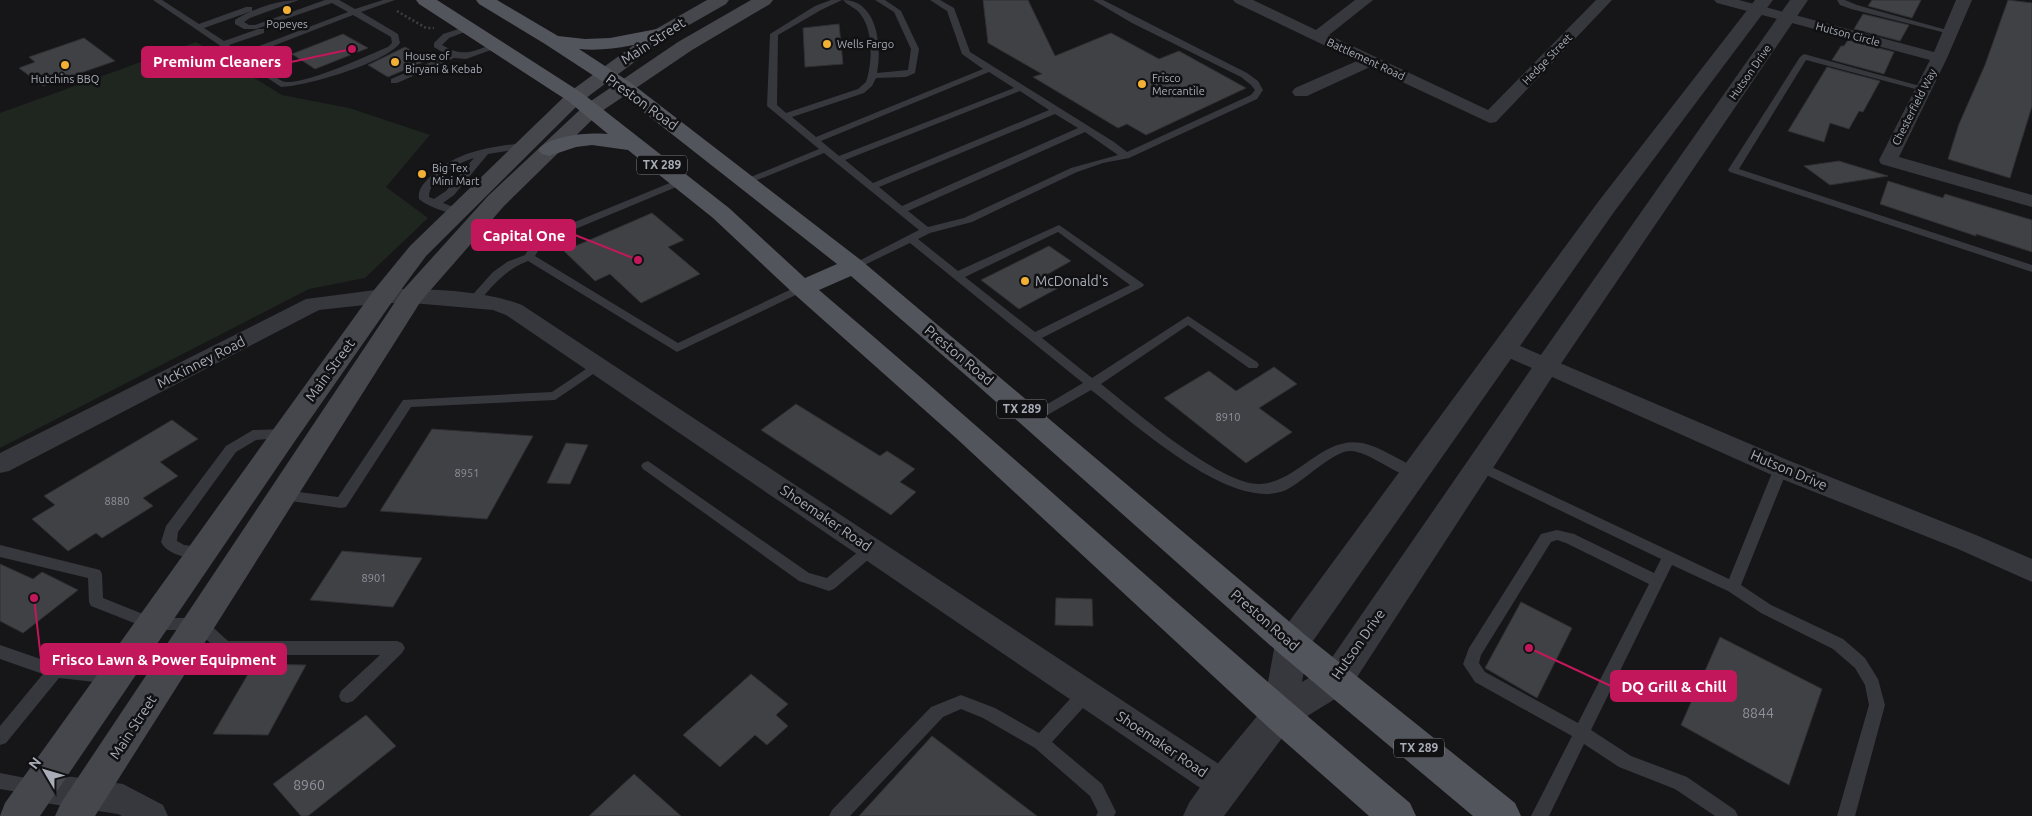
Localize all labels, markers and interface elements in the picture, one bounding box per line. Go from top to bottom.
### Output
marker: Popeyes [281,4,293,16]
street label: Main Street [618,14,688,68]
place label: Popeyes [266,18,308,30]
street label: Hutson Circle [1815,20,1881,48]
street label: Hedge Street [1520,31,1575,87]
street label: Battlement Road [1325,36,1407,82]
marker: Wells Fargo [821,38,833,50]
place label: Wells Fargo [837,38,894,50]
street label: Hutson Drive [1727,42,1773,102]
callout: Premium Cleaners [142,47,291,77]
place label: House of Biryani & Kebab [405,50,482,75]
text: Premium Cleaners [153,53,281,70]
marker: House of Biryani & Kebab [389,56,401,68]
marker: Hutchins BBQ [59,59,71,71]
street label: Chesterfield Way [1890,66,1939,147]
street label: Preston Road [603,71,681,133]
place label: Frisco Mercantile [1152,72,1205,97]
place label: Hutchins BBQ [31,73,99,85]
marker: Frisco Mercantile [1136,78,1148,90]
road number: TX 289 [637,156,687,174]
place label: Big Tex Mini Mart [432,162,480,187]
marker: Big Tex Mini Mart [416,168,428,180]
callout: Capital One [472,220,575,250]
text: Capital One [483,227,565,244]
place label: McDonald's [1035,273,1108,289]
marker: McDonald's [1019,275,1031,287]
street label: Preston Road [921,322,997,388]
street label: McKinney Road [154,333,248,391]
street label: Main Street [302,335,358,404]
road number: TX 289 [997,399,1047,418]
house number: 8910 [1216,411,1240,423]
street label: Hutson Drive [1748,447,1830,493]
house number: 8951 [455,467,479,479]
street label: Shoemaker Road [778,482,874,554]
house number: 8880 [105,495,129,507]
house number: 8901 [362,572,386,584]
street label: Preston Road [1228,586,1302,654]
street label: Hutson Drive [1328,606,1388,682]
callout: Frisco Lawn & Power Equipment [41,644,286,674]
text: Frisco Lawn & Power Equipment [52,651,277,668]
callout: DQ Grill & Chill [1611,671,1736,701]
text: DQ Grill & Chill [1621,678,1727,695]
street label: Main Street [106,692,160,762]
house number: 8844 [1742,705,1774,721]
street label: Shoemaker Road [1114,708,1210,780]
road number: TX 289 [1394,738,1444,758]
north arrow [20,746,70,796]
text: N [25,754,44,772]
house number: 8960 [293,777,325,793]

